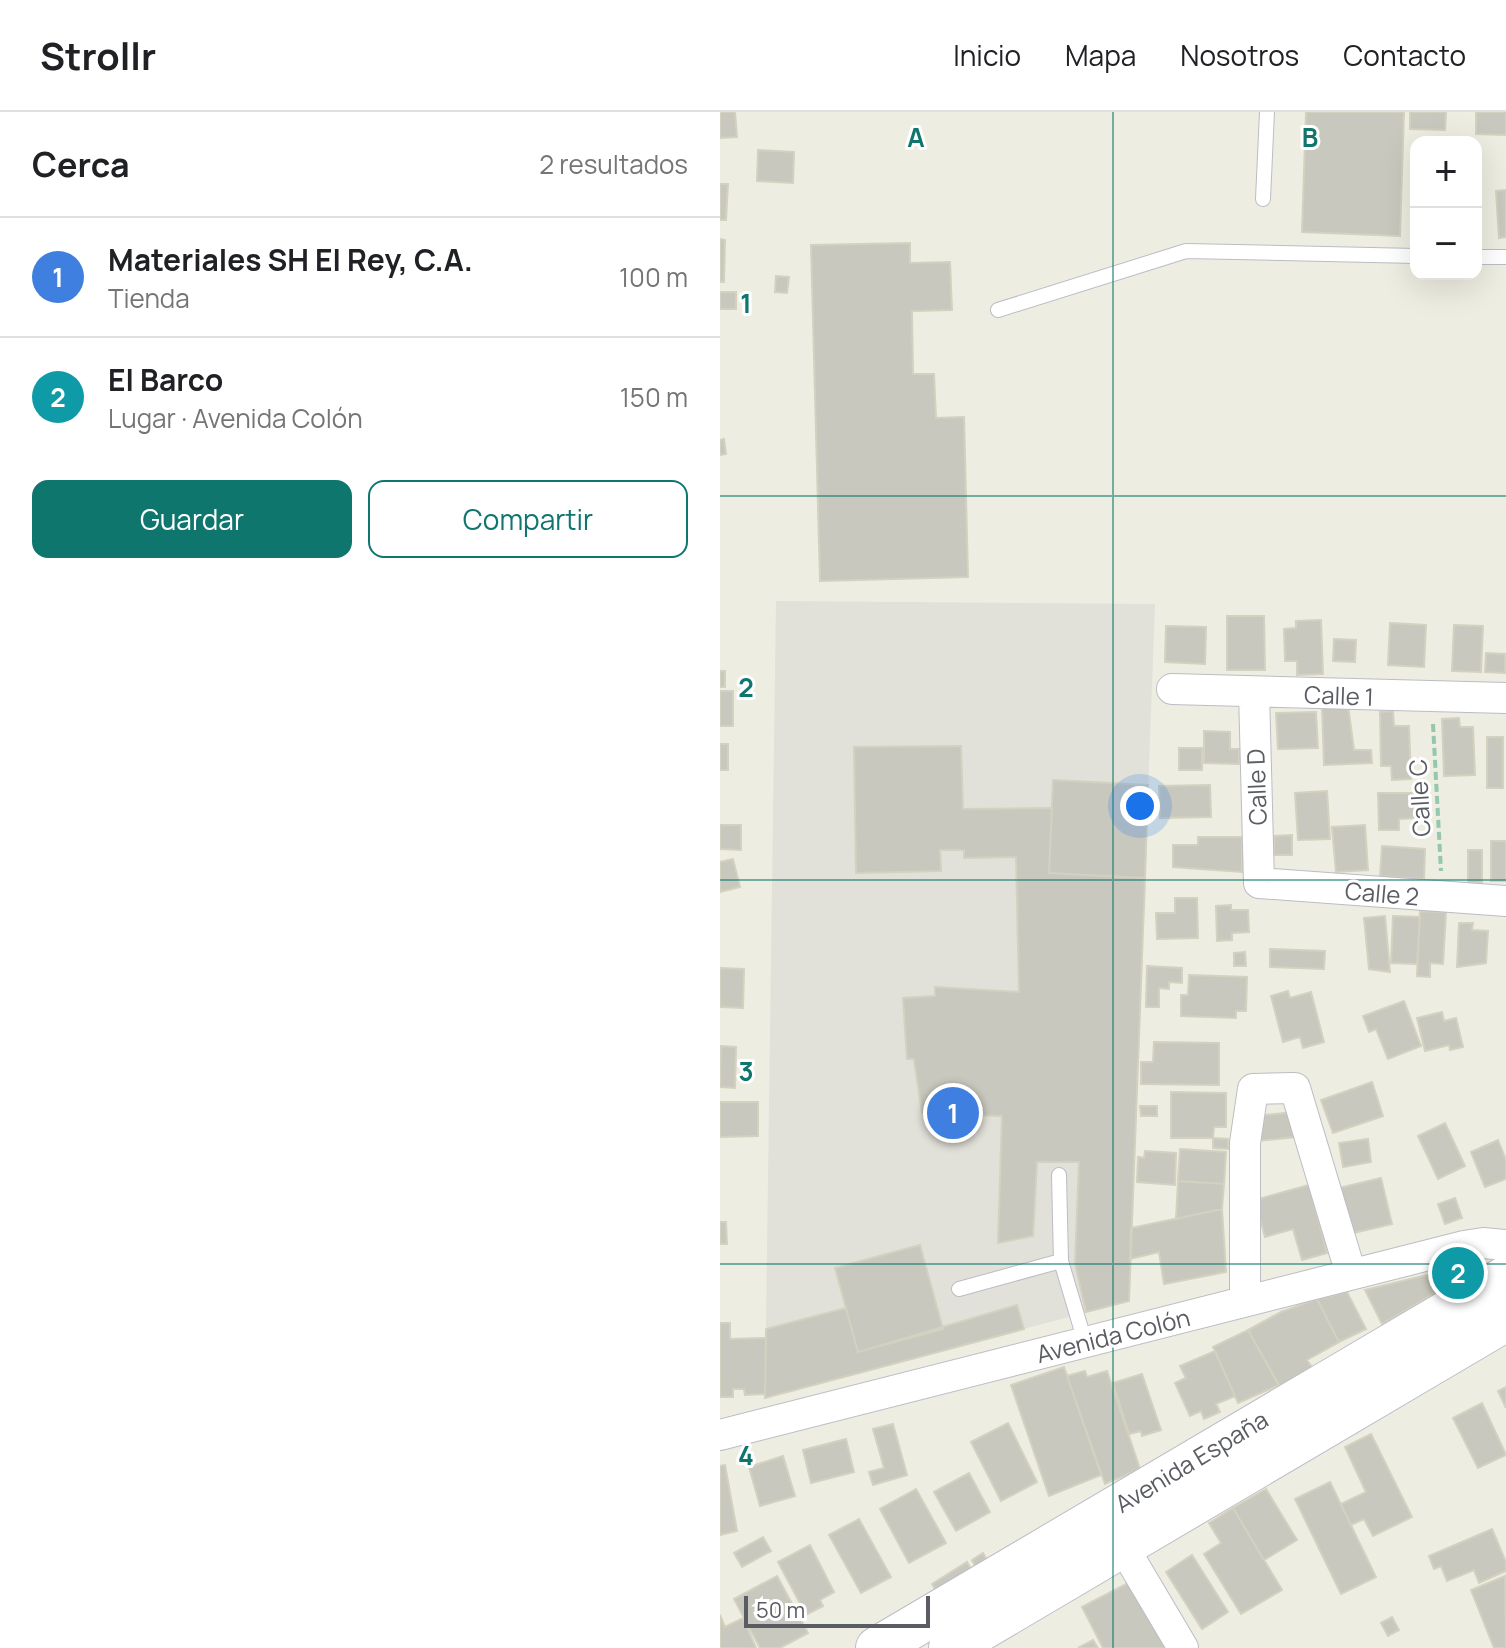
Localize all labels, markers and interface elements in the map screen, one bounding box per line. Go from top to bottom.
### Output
text: Strollr [40,29,156,81]
text: Inicio [953,36,1021,74]
text: Mapa [1065,36,1136,74]
text: Nosotros [1180,36,1299,74]
text: Contacto [1343,36,1466,74]
text: A [907,119,925,155]
text: B [1302,119,1318,155]
map controls [1410,136,1482,280]
button: + [1410,136,1482,208]
text: Cerca [32,141,130,187]
text: 2 resultados [539,146,688,182]
button: − [1410,208,1482,280]
text: Materiales SH El Rey, C.A. [108,239,473,280]
text: 1 [52,259,64,295]
text: 100 m [619,259,688,295]
text: Tienda [108,280,190,316]
text: 1 [740,285,752,321]
text: El Barco [108,359,223,400]
text: 2 [50,379,66,415]
text: 150 m [620,379,688,415]
text: Lugar · Avenida Colón [108,400,363,436]
button: Guardar [32,480,352,558]
button: Compartir [368,480,688,558]
text: 2 [738,669,754,705]
street label: Calle 1 [1303,677,1375,713]
street label: Calle D [1238,748,1274,826]
street label: Calle C [1400,758,1438,838]
your location [1120,786,1160,826]
street label: Calle 2 [1344,873,1420,913]
text: 3 [738,1053,754,1089]
pin: 1 [927,1083,979,1143]
pin: 2 [1432,1243,1484,1303]
street label: Avenida Colón [1033,1300,1193,1370]
street label: Avenida España [1108,1402,1274,1520]
text: 4 [738,1437,754,1473]
scale bar [744,1592,930,1628]
text: 50 m [756,1595,805,1625]

